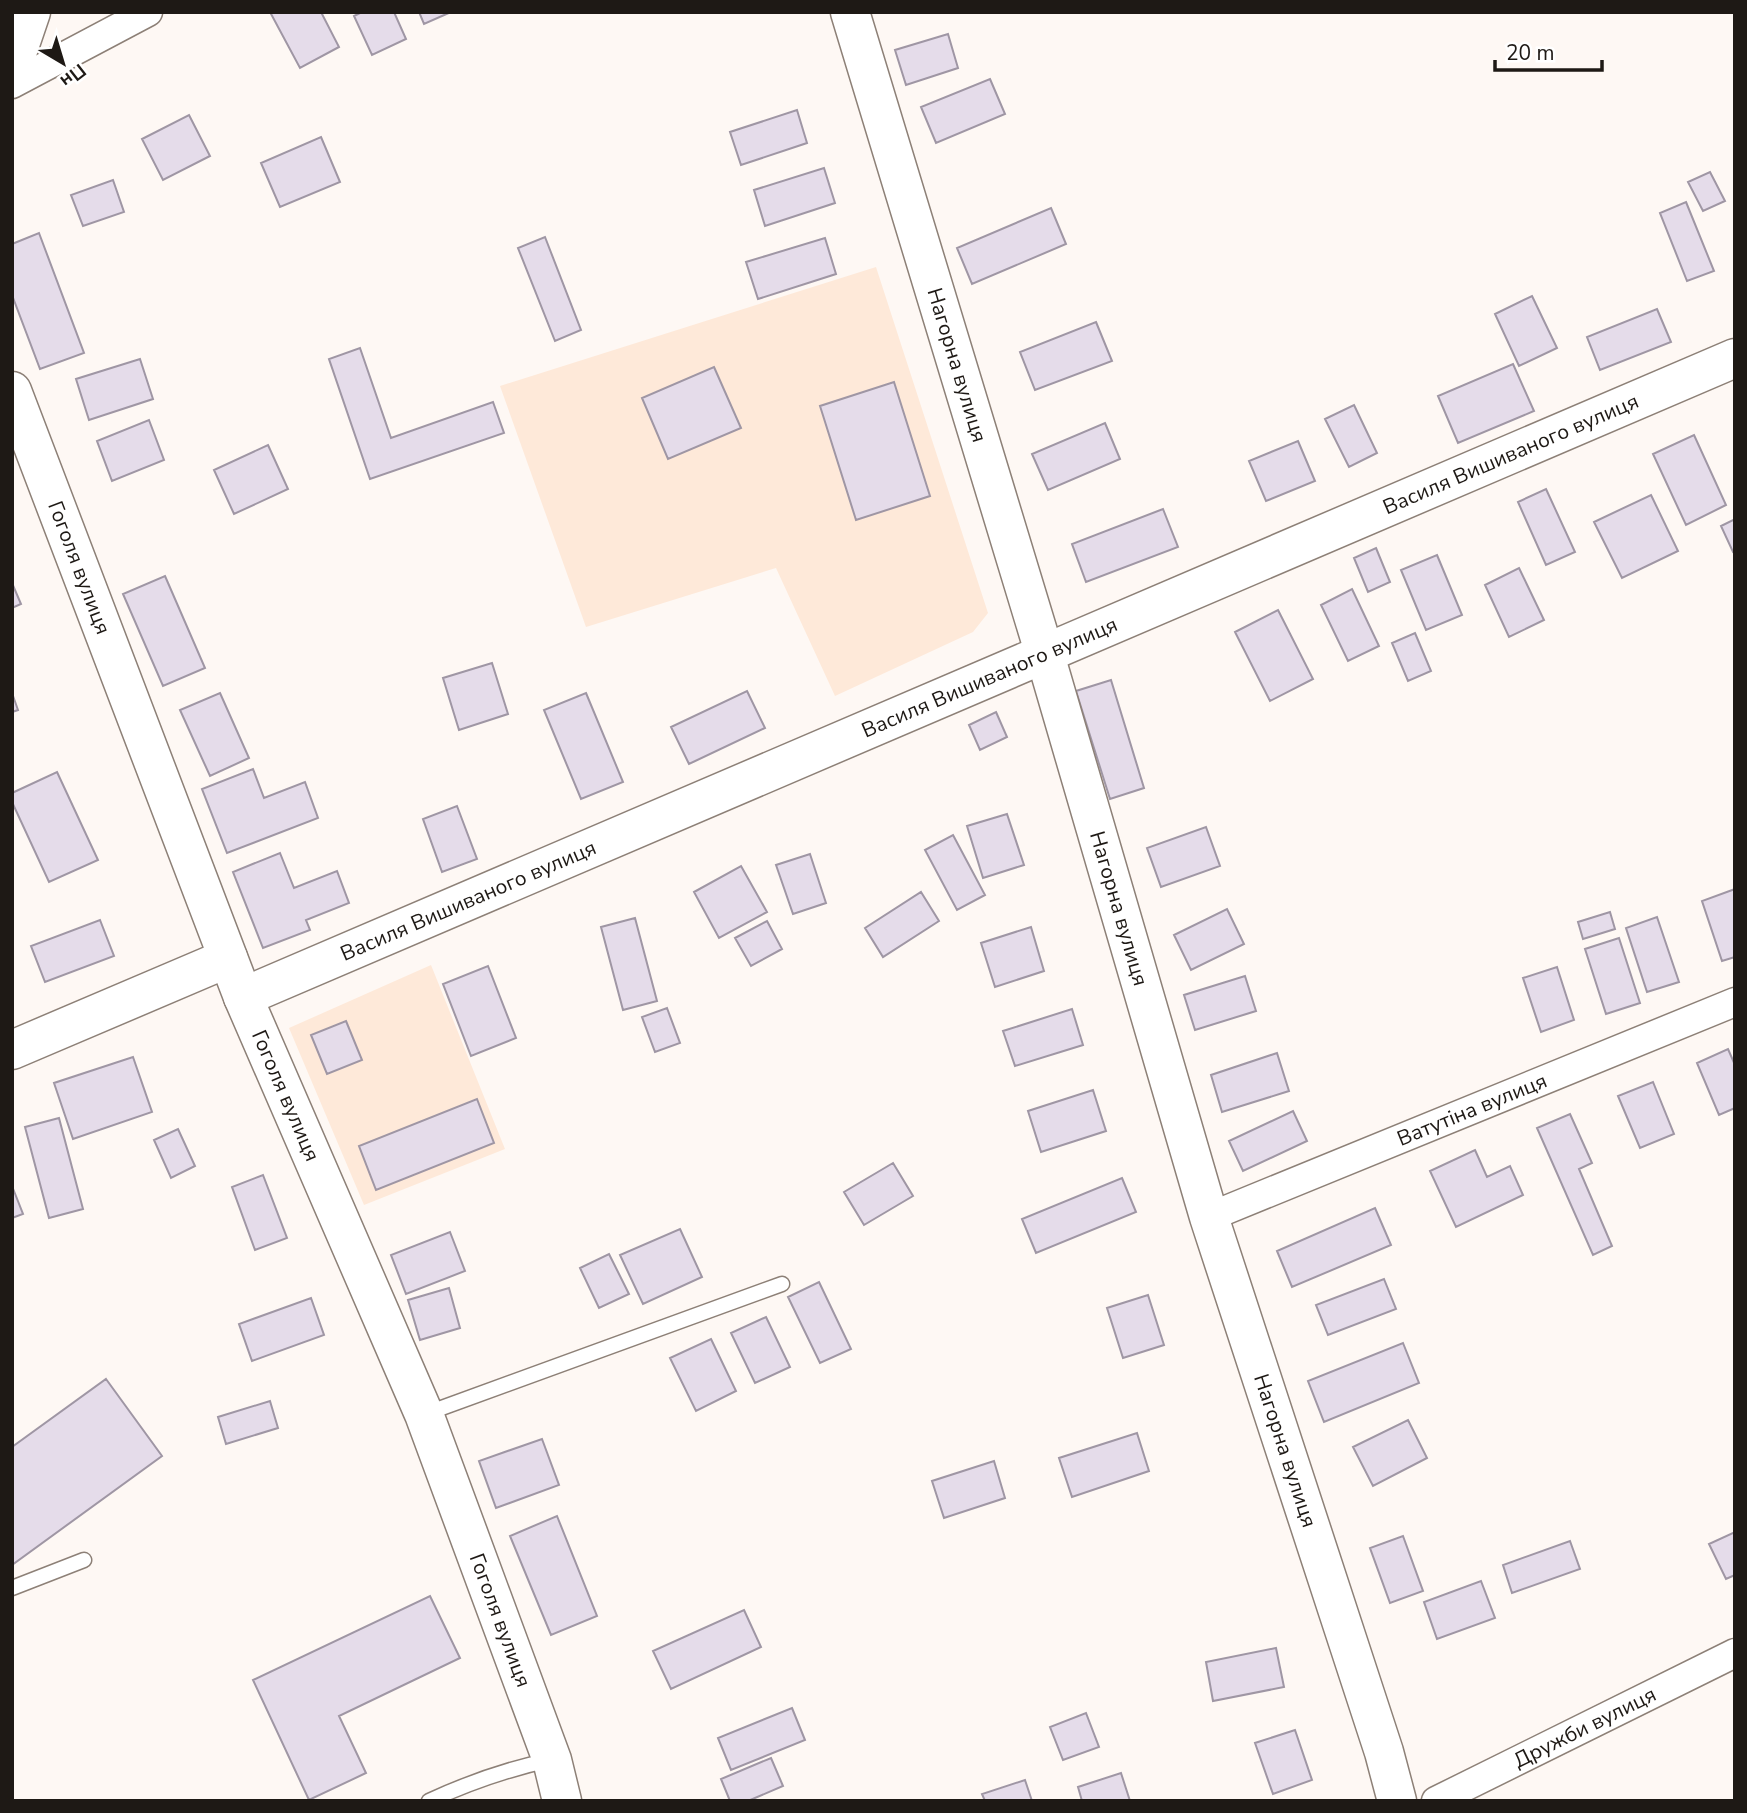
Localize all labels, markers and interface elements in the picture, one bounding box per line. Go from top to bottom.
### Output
north arrow [28,28,98,98]
scale bar [1495,28,1602,72]
text: 20 m [1506,39,1555,67]
text: Пн [55,57,91,94]
street label: Нагорна вулиця [920,285,994,446]
street label: Василя Вишиваного вулиця [1378,387,1643,521]
street label: Гоголя вулиця [41,497,117,638]
street label: Василя Вишиваного вулиця [857,610,1122,744]
street label: Нагорна вулиця [1083,828,1155,989]
street label: Василя Вишиваного вулиця [336,833,600,968]
street label: Гоголя вулиця [245,1026,327,1166]
street label: Ватутіна вулиця [1393,1066,1551,1153]
street label: Нагорна вулиця [1247,1370,1324,1531]
street label: Гоголя вулиця [463,1549,538,1691]
street label: Дружби вулиця [1509,1680,1661,1774]

